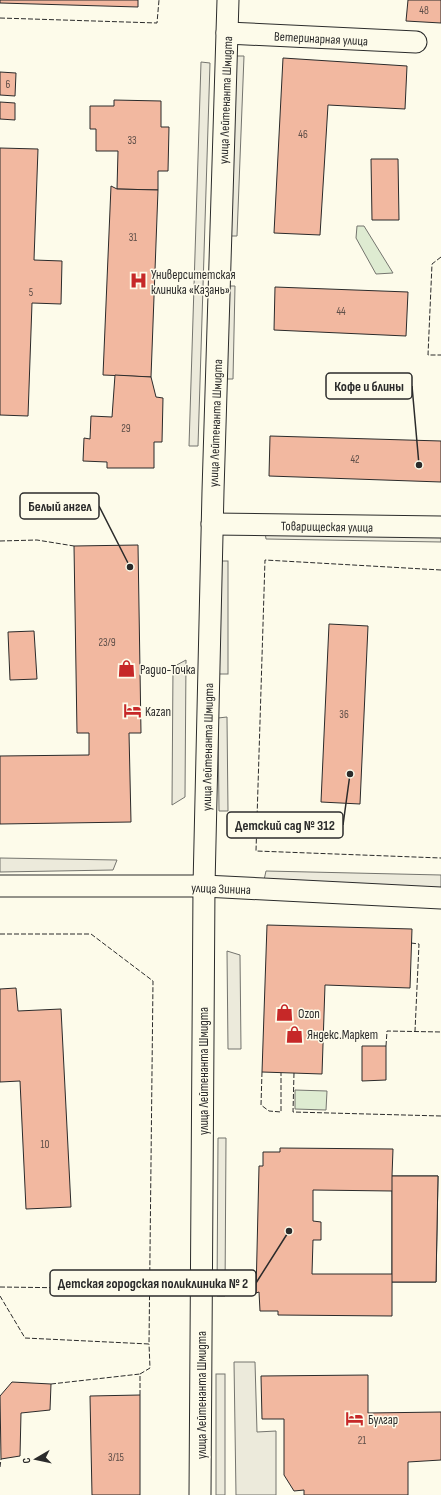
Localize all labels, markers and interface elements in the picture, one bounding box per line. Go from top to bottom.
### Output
house number: 48 [419,4,429,17]
street label: Ветеринарная улица [273,29,368,49]
street label: улица Лейтенанта Шмидта [216,36,236,164]
house number: 6 [6,78,11,91]
house number: 46 [298,128,308,141]
house number: 33 [127,134,137,147]
house number: 31 [129,231,137,244]
place label: Университетская клиника «Казань» [151,267,236,298]
hospital icon: Университетская клиника «Казань» [128,271,148,291]
house number: 5 [29,286,33,299]
house number: 44 [336,305,346,318]
street label: улица Лейтенанта Шмидта [206,359,226,487]
callout: Кофе и блины [326,373,412,399]
text: Кофе и блины [334,378,404,395]
house number: 29 [121,422,131,435]
house number: 42 [350,453,360,466]
callout: Белый ангел [20,493,99,519]
text: Белый ангел [28,498,92,515]
street label: Товарищеская улица [281,518,373,536]
house number: 23/9 [98,636,116,649]
shop icon: Радио-Точка [117,659,137,679]
place label: Радио-Точка [140,662,196,678]
street label: улица Лейтенанта Шмидта [199,683,217,811]
hotel icon: Kazan [122,701,142,721]
place label: Kazan [145,704,171,720]
house number: 36 [339,708,349,721]
callout: Детский сад № 312 [227,812,343,838]
text: Детский сад № 312 [235,817,335,834]
street label: улица Зинина [191,880,251,898]
shop icon: Ozon [275,1003,295,1023]
place label: Ozon [298,1006,320,1022]
street label: улица Лейтенанта Шмидта [196,1007,212,1135]
shop icon: Яндекс.Маркет [284,1024,304,1044]
place label: Яндекс.Маркет [307,1027,378,1043]
house number: 10 [41,1138,49,1151]
callout: Детская городская поликлиника № 2 [50,1270,256,1296]
text: Детская городская поликлиника № 2 [58,1275,248,1292]
street label: улица Лейтенанта Шмидта [194,1331,210,1459]
hotel icon: Булгар [345,1409,365,1429]
place label: Булгар [368,1412,398,1428]
house number: 21 [358,1434,366,1447]
north arrow [16,1439,56,1479]
house number: 3/15 [108,1451,124,1464]
text: С [20,1456,33,1464]

